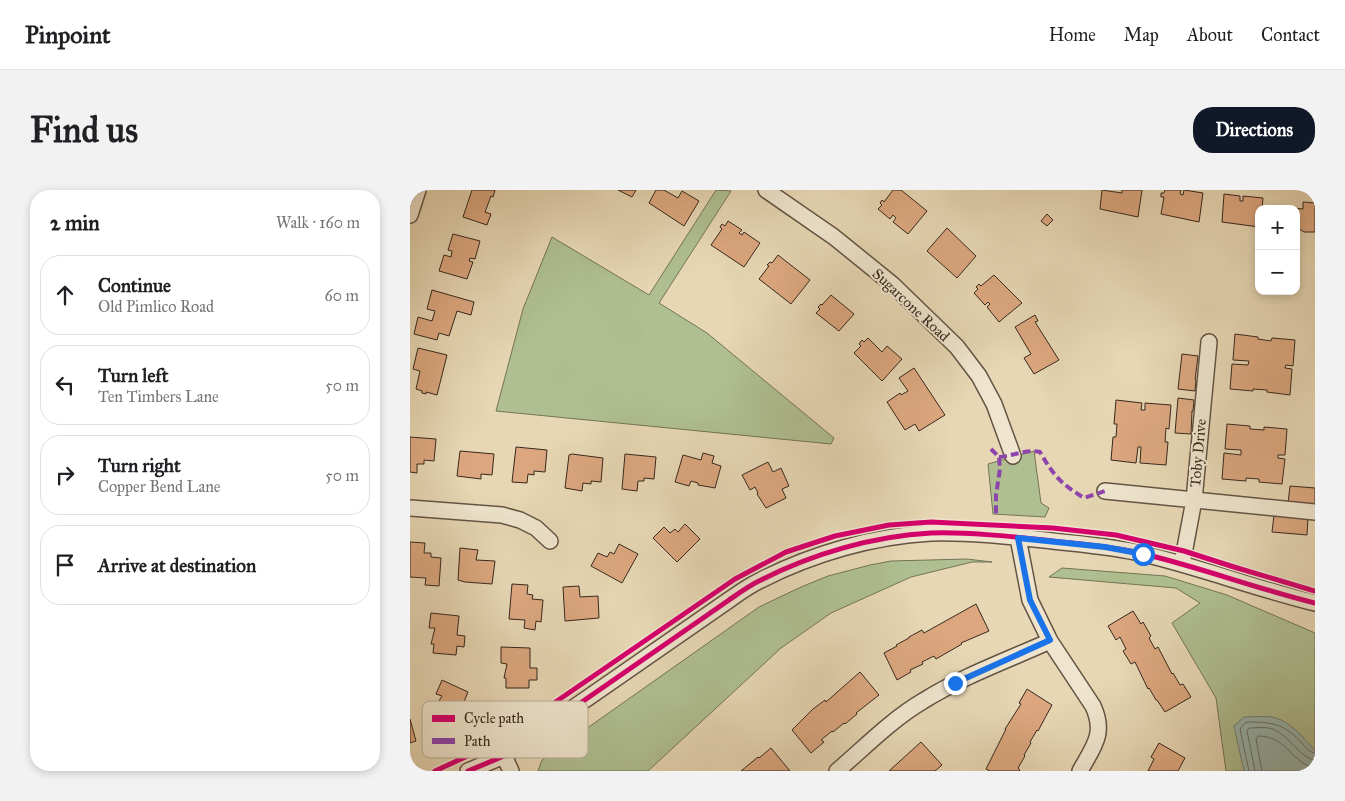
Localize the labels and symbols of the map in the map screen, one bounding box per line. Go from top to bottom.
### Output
street label: Sugarcone Road [869,265,954,346]
street label: Toby Drive [1186,418,1210,488]
route start [1132,543,1155,566]
route end [944,672,967,695]
legend [422,701,588,758]
text: Cycle path [464,710,524,727]
text: Path [464,733,491,750]

